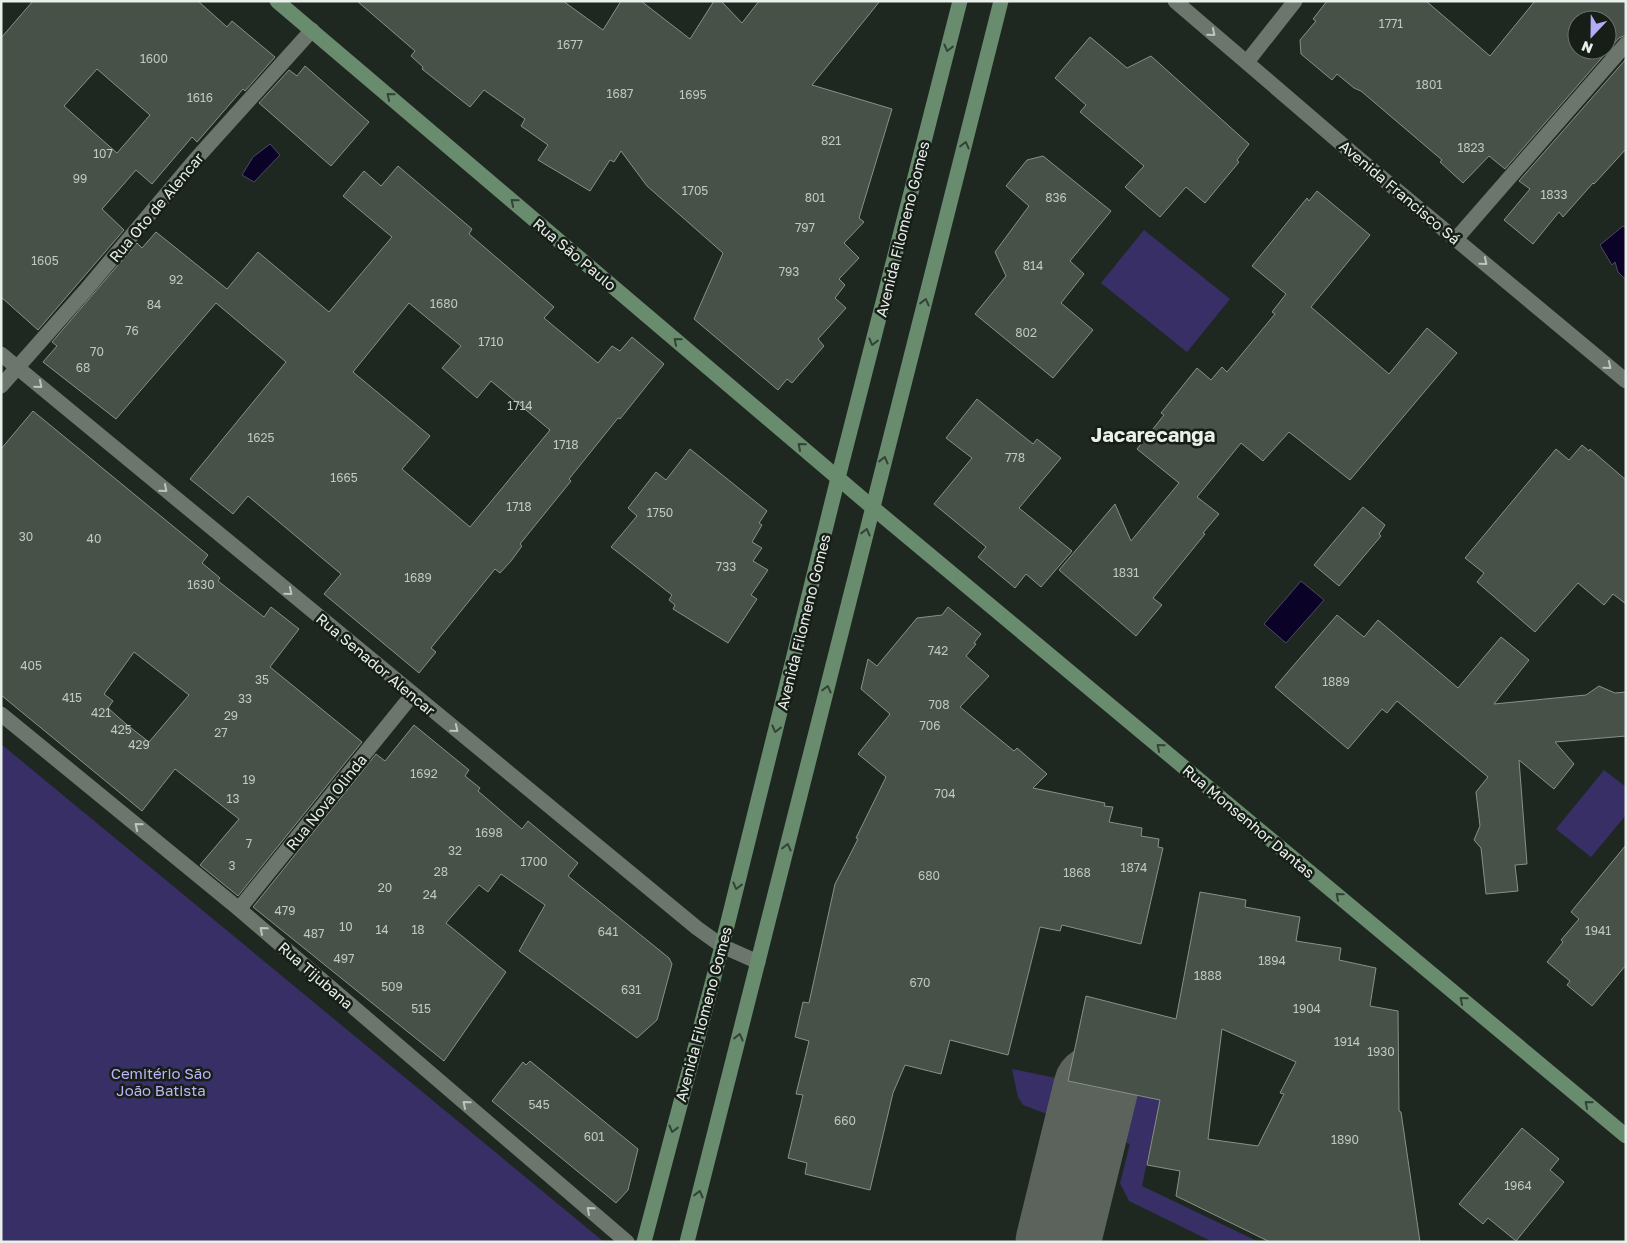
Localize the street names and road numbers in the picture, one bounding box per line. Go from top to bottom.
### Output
street label: Avenida Francisco Sá [1336,136,1464,248]
street label: Avenida Filomeno Gomes [871,139,933,319]
street label: Rua Oto de Alencar [105,148,207,265]
street label: Rua São Paulo [530,214,620,294]
street label: Avenida Filomeno Gomes [772,532,834,712]
street label: Rua Senador Alencar [313,609,439,719]
street label: Rua Nova Olinda [282,750,370,854]
street label: Rua Monsenhor Dantas [1179,761,1319,881]
street label: Avenida Filomeno Gomes [671,924,735,1104]
street label: Rua Tijubana [275,938,357,1012]

